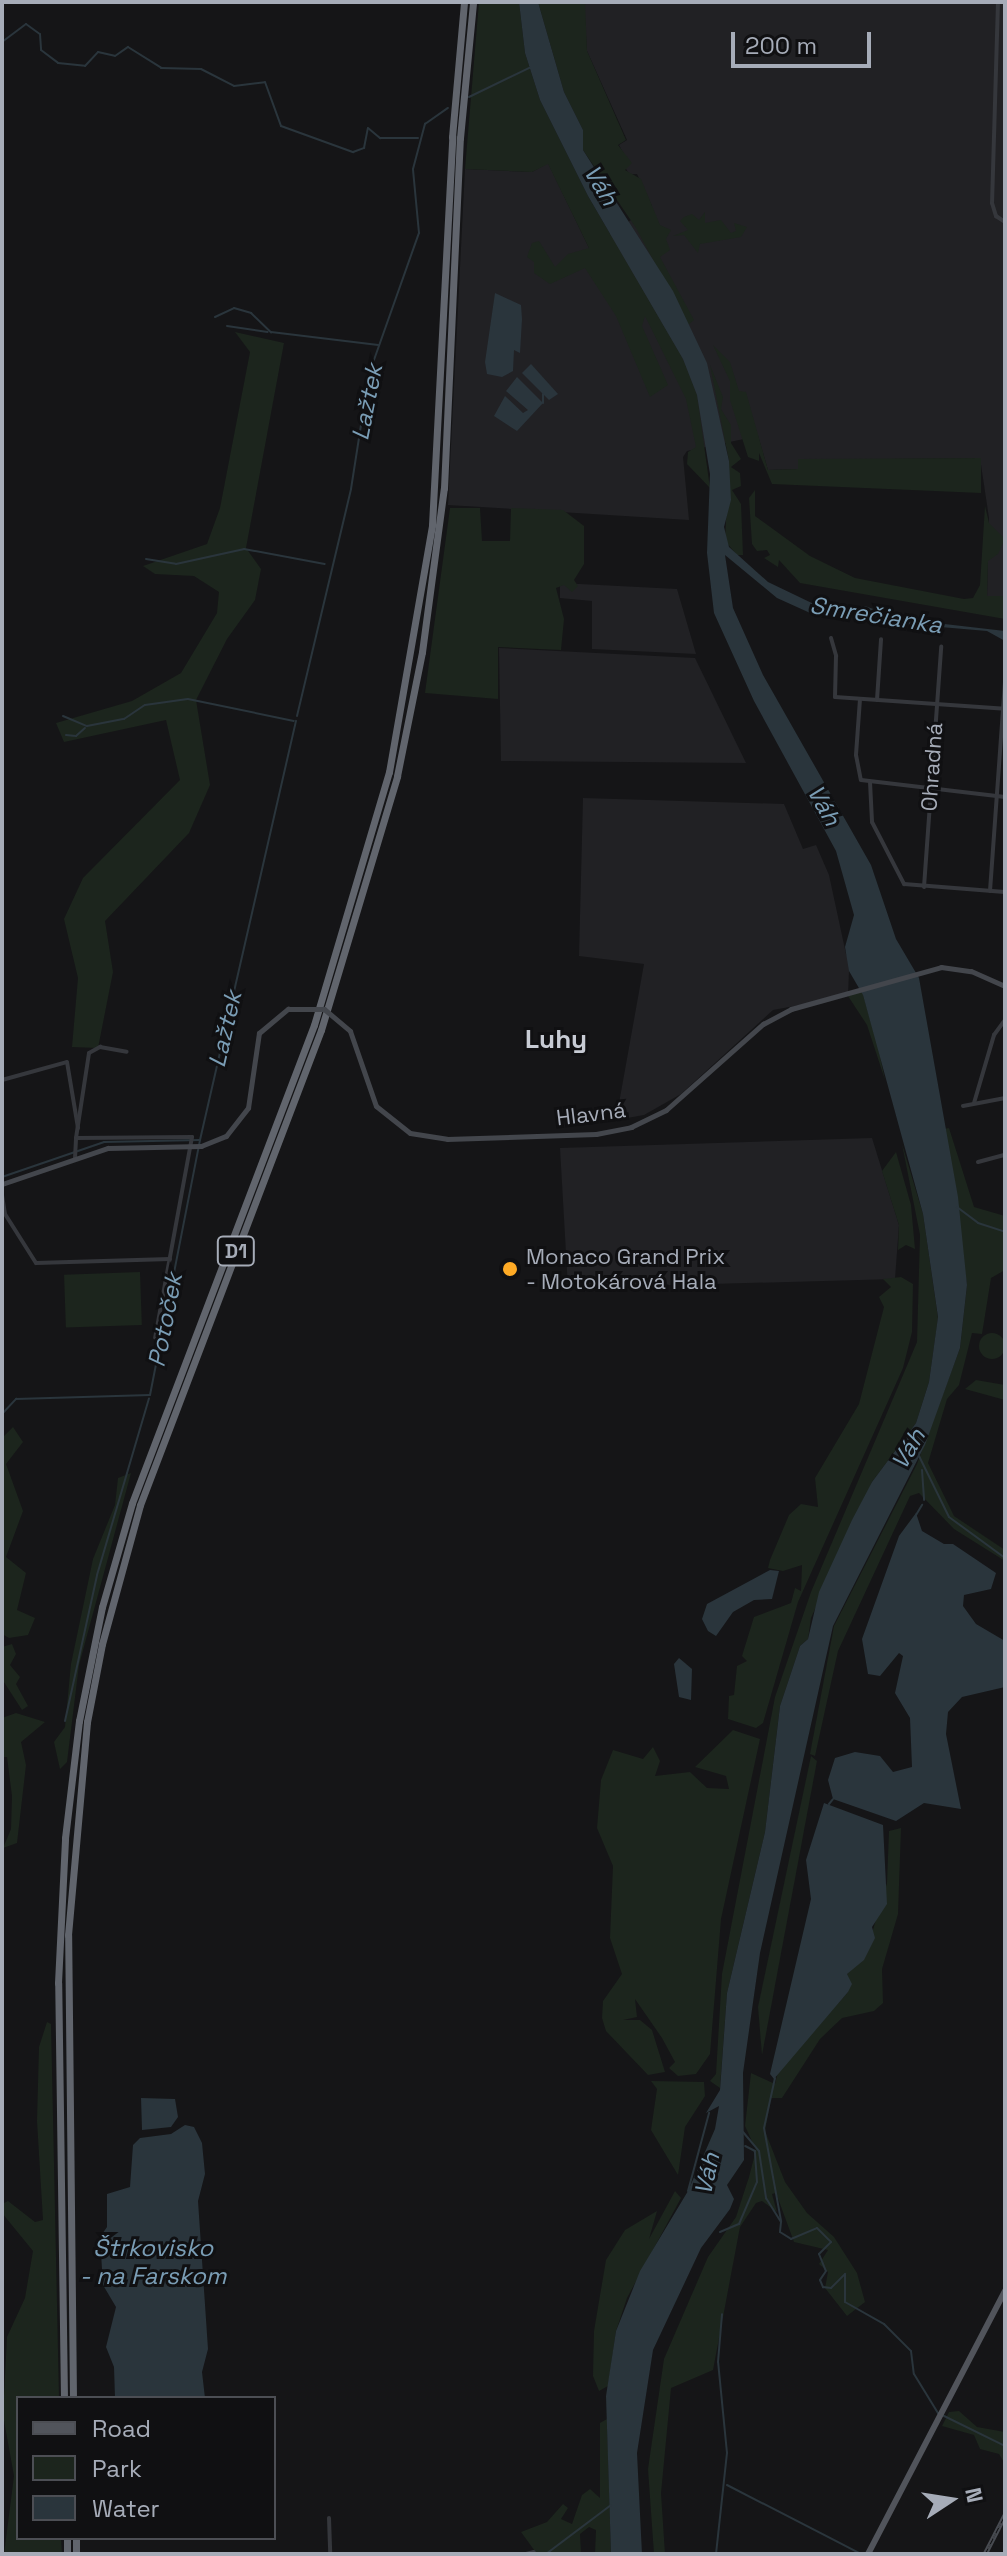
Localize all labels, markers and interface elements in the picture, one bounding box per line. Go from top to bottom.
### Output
scale bar [735,16,875,66]
text: 200 m [745,30,817,61]
water label: Váh [578,159,624,211]
water label: Lažtek [346,361,388,443]
water label: Smrečianka [808,590,944,640]
street label: Ohradná [916,722,948,812]
water label: Váh [801,779,847,831]
water label: Lažtek [202,988,248,1070]
district label: Luhy [525,1024,587,1056]
street label: Hlavná [555,1097,627,1131]
road number: D1 [216,1235,256,1267]
place label: Monaco Grand Prix - Motokárová Hala [526,1243,725,1294]
marker: Monaco Grand Prix - Motokárová Hala [501,1260,519,1278]
water label: Potoček [142,1270,188,1370]
water label: Váh [885,1423,931,1475]
water label: Váh [688,2150,726,2198]
water label: Štrkovisko - na Farskom [79,2234,227,2290]
legend [16,2396,276,2540]
text: Road [92,2413,151,2444]
text: Park [92,2453,142,2484]
north arrow [911,2460,991,2540]
text: N [959,2485,990,2505]
text: Water [92,2493,160,2524]

